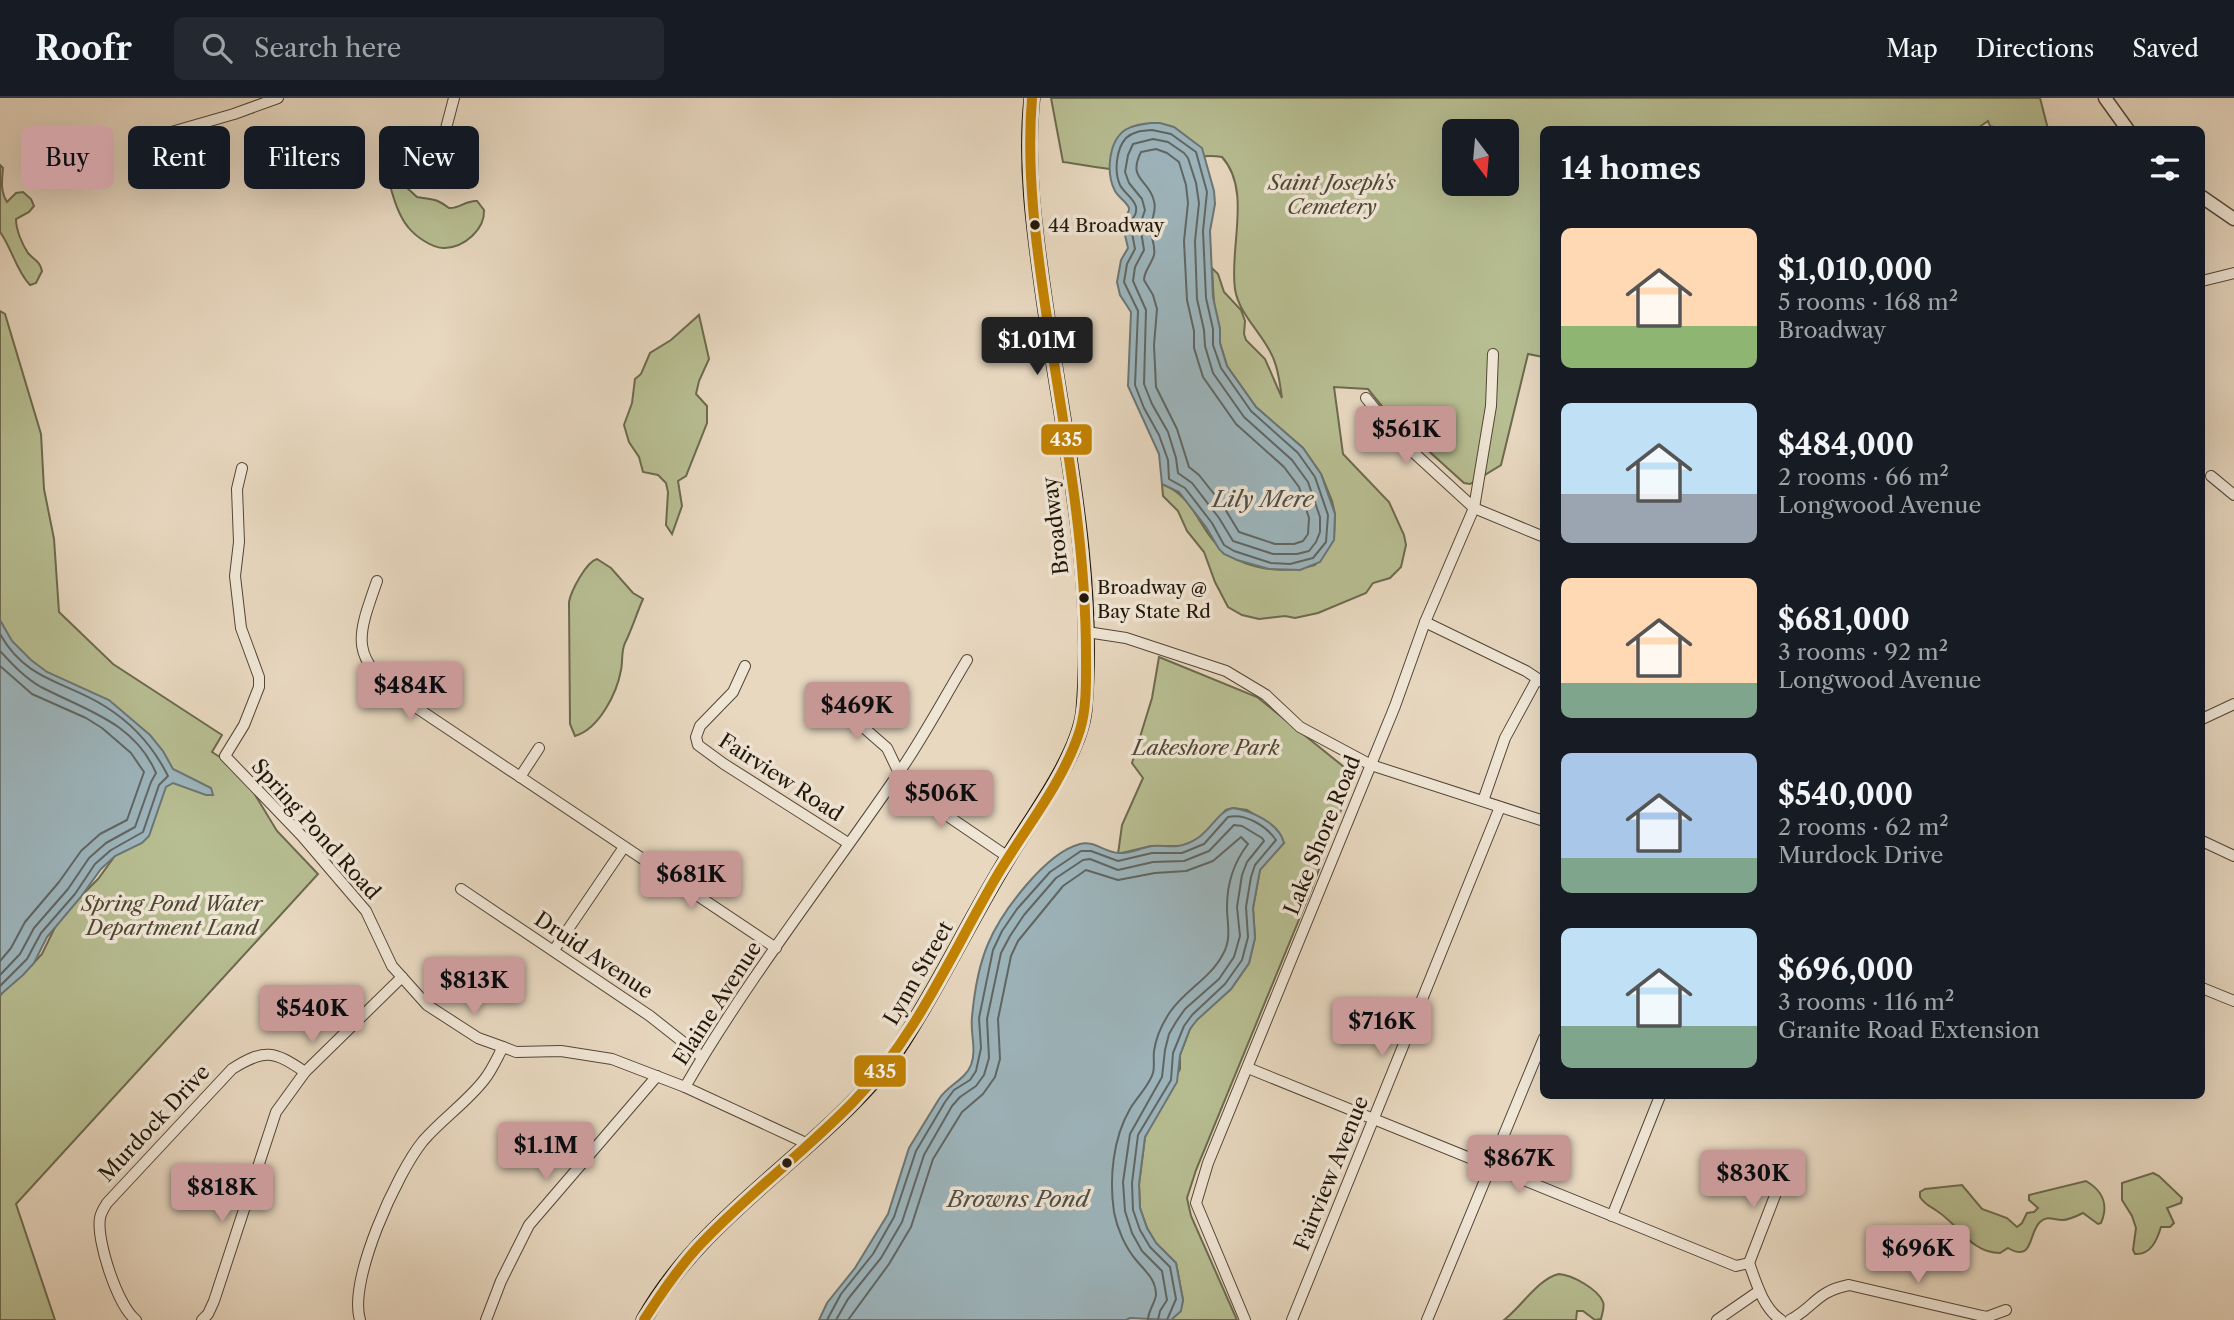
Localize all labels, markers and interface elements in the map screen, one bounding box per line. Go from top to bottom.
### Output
search box [174,17,664,80]
text: Roofr [35,28,132,69]
icon: search [198,29,236,67]
text: Search here [254,32,401,64]
text: Map [1886,34,1938,63]
text: Directions [1976,34,2094,63]
text: Saved [2132,34,2199,63]
north arrow [1442,119,1519,196]
map controls [1442,119,1519,196]
chip: Buy [21,126,114,189]
chip: Rent [128,126,230,189]
chip: Filters [244,126,365,189]
chip: New [379,126,479,189]
icon: filters [2146,149,2184,187]
text: 14 homes [1561,150,1701,187]
park label: Saint Joseph's Cemetery [1266,170,1397,219]
place label: 44 Broadway [1048,214,1165,237]
marker: 44 Broadway [1028,218,1042,232]
text: $1,010,000 [1778,251,1932,288]
icon: home [1617,256,1701,340]
text: 5 rooms · 168 m² [1778,288,1958,316]
text: Broadway [1778,316,1886,344]
pin: $1.01M [980,317,1094,377]
text: $1.01M [998,326,1076,354]
pin: $561K [1357,406,1455,466]
text: $561K [1372,415,1440,443]
line badge: 435 [1040,423,1093,456]
text: $484,000 [1778,426,1914,463]
text: 435 [1050,428,1082,451]
icon: home [1617,431,1701,515]
text: 2 rooms · 66 m² [1778,463,1949,491]
street label: Broadway [1037,475,1073,577]
water label: Lily Mere [1210,485,1314,513]
text: Longwood Avenue [1778,491,1981,519]
place label: Broadway @ Bay State Rd [1097,576,1211,623]
marker: Broadway @ Bay State Rd [1077,591,1091,605]
text: $681,000 [1778,601,1910,638]
icon: home [1617,606,1701,690]
text: 3 rooms · 92 m² [1778,638,1948,666]
pin: $484K [361,662,459,722]
text: Longwood Avenue [1778,666,1981,694]
text: $484K [374,671,446,699]
pin: $469K [808,682,906,742]
text: $469K [821,691,893,719]
street label: Fairview Road [714,728,848,826]
park label: Lakeshore Park [1130,735,1280,760]
street label: Lake Shore Road [1279,751,1366,918]
street label: Spring Pond Road [246,754,386,904]
pin: $506K [892,770,990,830]
text: $540,000 [1778,776,1913,813]
text: $506K [905,779,977,807]
icon: home [1617,781,1701,865]
text: 2 rooms · 62 m² [1778,813,1949,841]
text: Murdock Drive [1778,841,1943,869]
pin: $681K [642,852,740,911]
text: $681K [656,860,726,888]
park label: Spring Pond Water Department Land [79,891,264,940]
street label: Druid Avenue [530,906,658,1004]
street label: Lynn Street [878,916,958,1029]
street label: Elaine Avenue [668,936,766,1070]
text: $696,000 [1778,951,1914,988]
icon: home [1617,956,1701,1040]
pin: $813K [425,958,523,1017]
text: $813K [440,966,508,994]
pin: $540K [263,986,361,1045]
text: 3 rooms · 116 m² [1778,988,1954,1016]
text: $540K [276,994,348,1022]
pin: $716K [1333,998,1431,1058]
text: $716K [1348,1007,1416,1035]
text: Granite Road Extension [1778,1016,2040,1044]
line badge: 435 [853,1054,907,1088]
street label: Murdock Drive [93,1059,215,1187]
text: 435 [864,1060,896,1083]
street label: Fairview Avenue [1289,1092,1373,1254]
pin: $1.1M [497,1122,595,1182]
text: $1.1M [514,1131,578,1159]
pin: $867K [1470,1136,1568,1195]
text: $867K [1484,1144,1554,1172]
pin: $830K [1704,1150,1802,1210]
unlabelled marker [780,1156,794,1170]
text: $830K [1716,1159,1790,1187]
pin: $818K [173,1164,271,1224]
text: $818K [187,1173,257,1201]
water label: Browns Pond [945,1185,1091,1213]
pin: $696K [1869,1226,1967,1285]
text: $696K [1882,1234,1954,1262]

